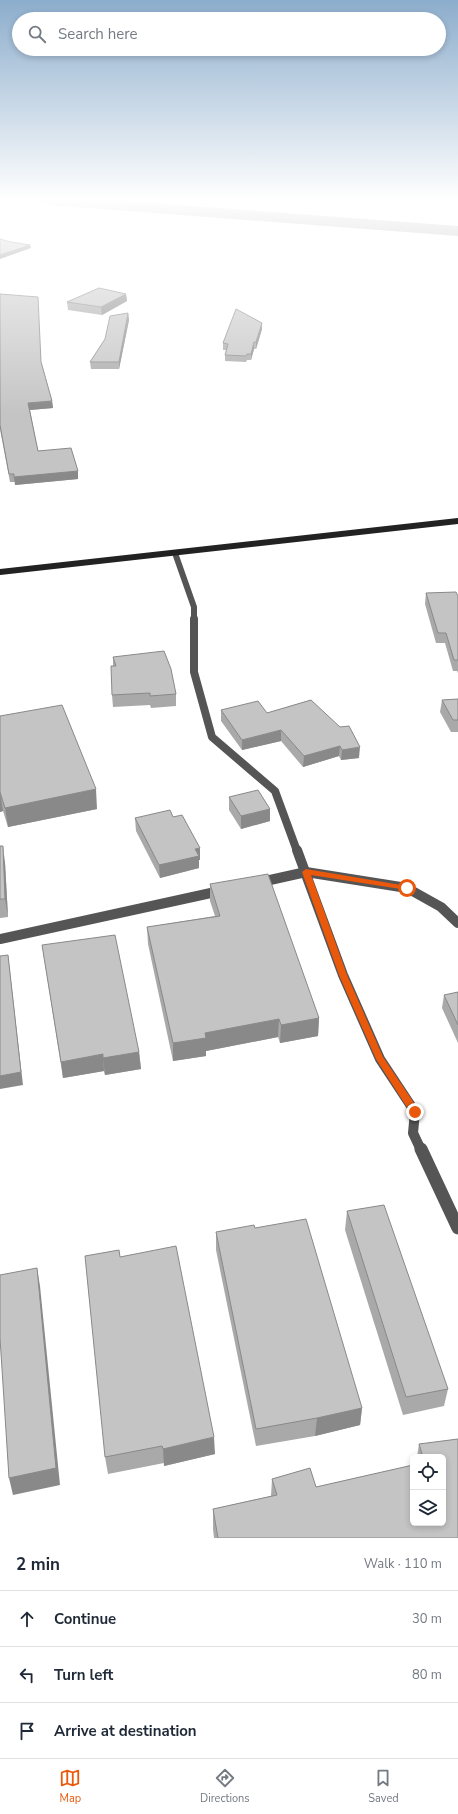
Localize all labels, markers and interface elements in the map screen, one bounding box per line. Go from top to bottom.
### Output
search box [12,12,446,56]
icon: search [26,23,48,45]
text: Search here [58,24,138,44]
route start [398,879,416,897]
route end [406,1103,424,1121]
map controls [410,1454,446,1526]
button: locate [410,1454,446,1490]
button: layers [410,1490,446,1526]
text: 2 min [16,1553,60,1576]
text: Walk · 110 m [364,1555,442,1573]
icon: ahead [16,1608,38,1630]
text: Continue [54,1609,116,1629]
text: 30 m [412,1610,442,1628]
icon: left [16,1664,38,1686]
text: Turn left [54,1665,113,1685]
text: 80 m [412,1666,442,1684]
icon: arrive [16,1720,38,1742]
text: Arrive at destination [54,1721,197,1741]
tab: Map [59,1767,81,1806]
tab: Directions [200,1767,250,1806]
tab: Saved [368,1767,399,1806]

